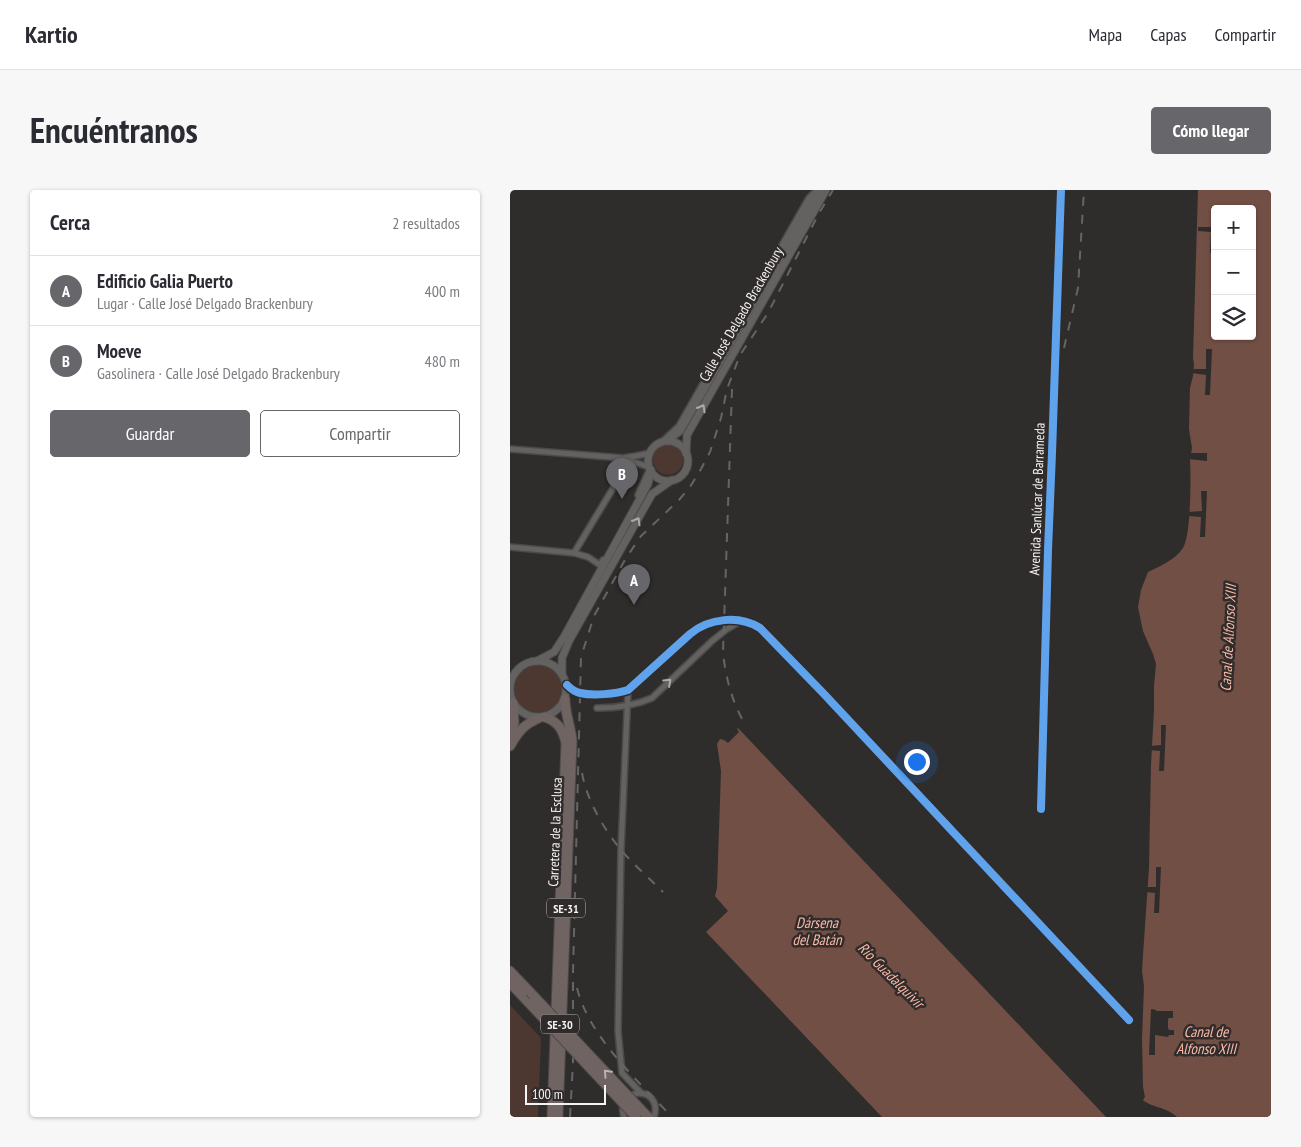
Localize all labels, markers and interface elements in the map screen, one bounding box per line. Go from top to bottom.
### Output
text: Kartio [25,19,78,50]
text: Mapa [1089,23,1122,46]
text: Capas [1150,23,1187,46]
text: Compartir [1215,23,1276,46]
text: Encuéntranos [30,107,198,153]
button: Cómo llegar [1151,107,1271,154]
map controls [1211,205,1256,340]
button: + [1211,205,1256,250]
text: Cerca [50,209,90,236]
text: 2 resultados [392,213,460,233]
street label: Calle José Delgado Brackenbury [695,243,787,385]
button: − [1211,250,1256,295]
text: Edificio Galia Puerto [97,269,233,293]
text: A [62,281,70,301]
text: 400 m [425,281,460,301]
text: Lugar · Calle José Delgado Brackenbury [97,293,313,313]
button: layers [1211,295,1256,340]
text: Moeve [97,339,142,363]
text: B [62,351,70,371]
text: 480 m [425,351,460,371]
text: Gasolinera · Calle José Delgado Brackenbury [97,363,340,383]
one-way arrow [696,405,706,414]
button: Guardar [50,410,250,457]
button: Compartir [260,410,460,457]
street label: Avenida Sanlúcar de Barrameda [1025,422,1049,576]
pin: B [606,458,638,499]
one-way arrow [630,517,640,526]
pin: A [618,564,650,605]
water label: Canal de Alfonso XIII [1216,583,1240,692]
one-way arrow [663,679,672,688]
your location [904,749,930,775]
street label: Carretera de la Esclusa [544,777,566,887]
road number: SE-31 [547,898,585,918]
water label: Dársena del Batán [792,913,843,949]
water label: Río Guadalquivir [854,938,929,1013]
road number: SE-30 [541,1014,579,1034]
water label: Canal de Alfonso XIII [1176,1022,1237,1058]
one-way arrow [604,1070,613,1079]
scale bar [525,1082,606,1105]
text: 100 m [532,1085,563,1103]

